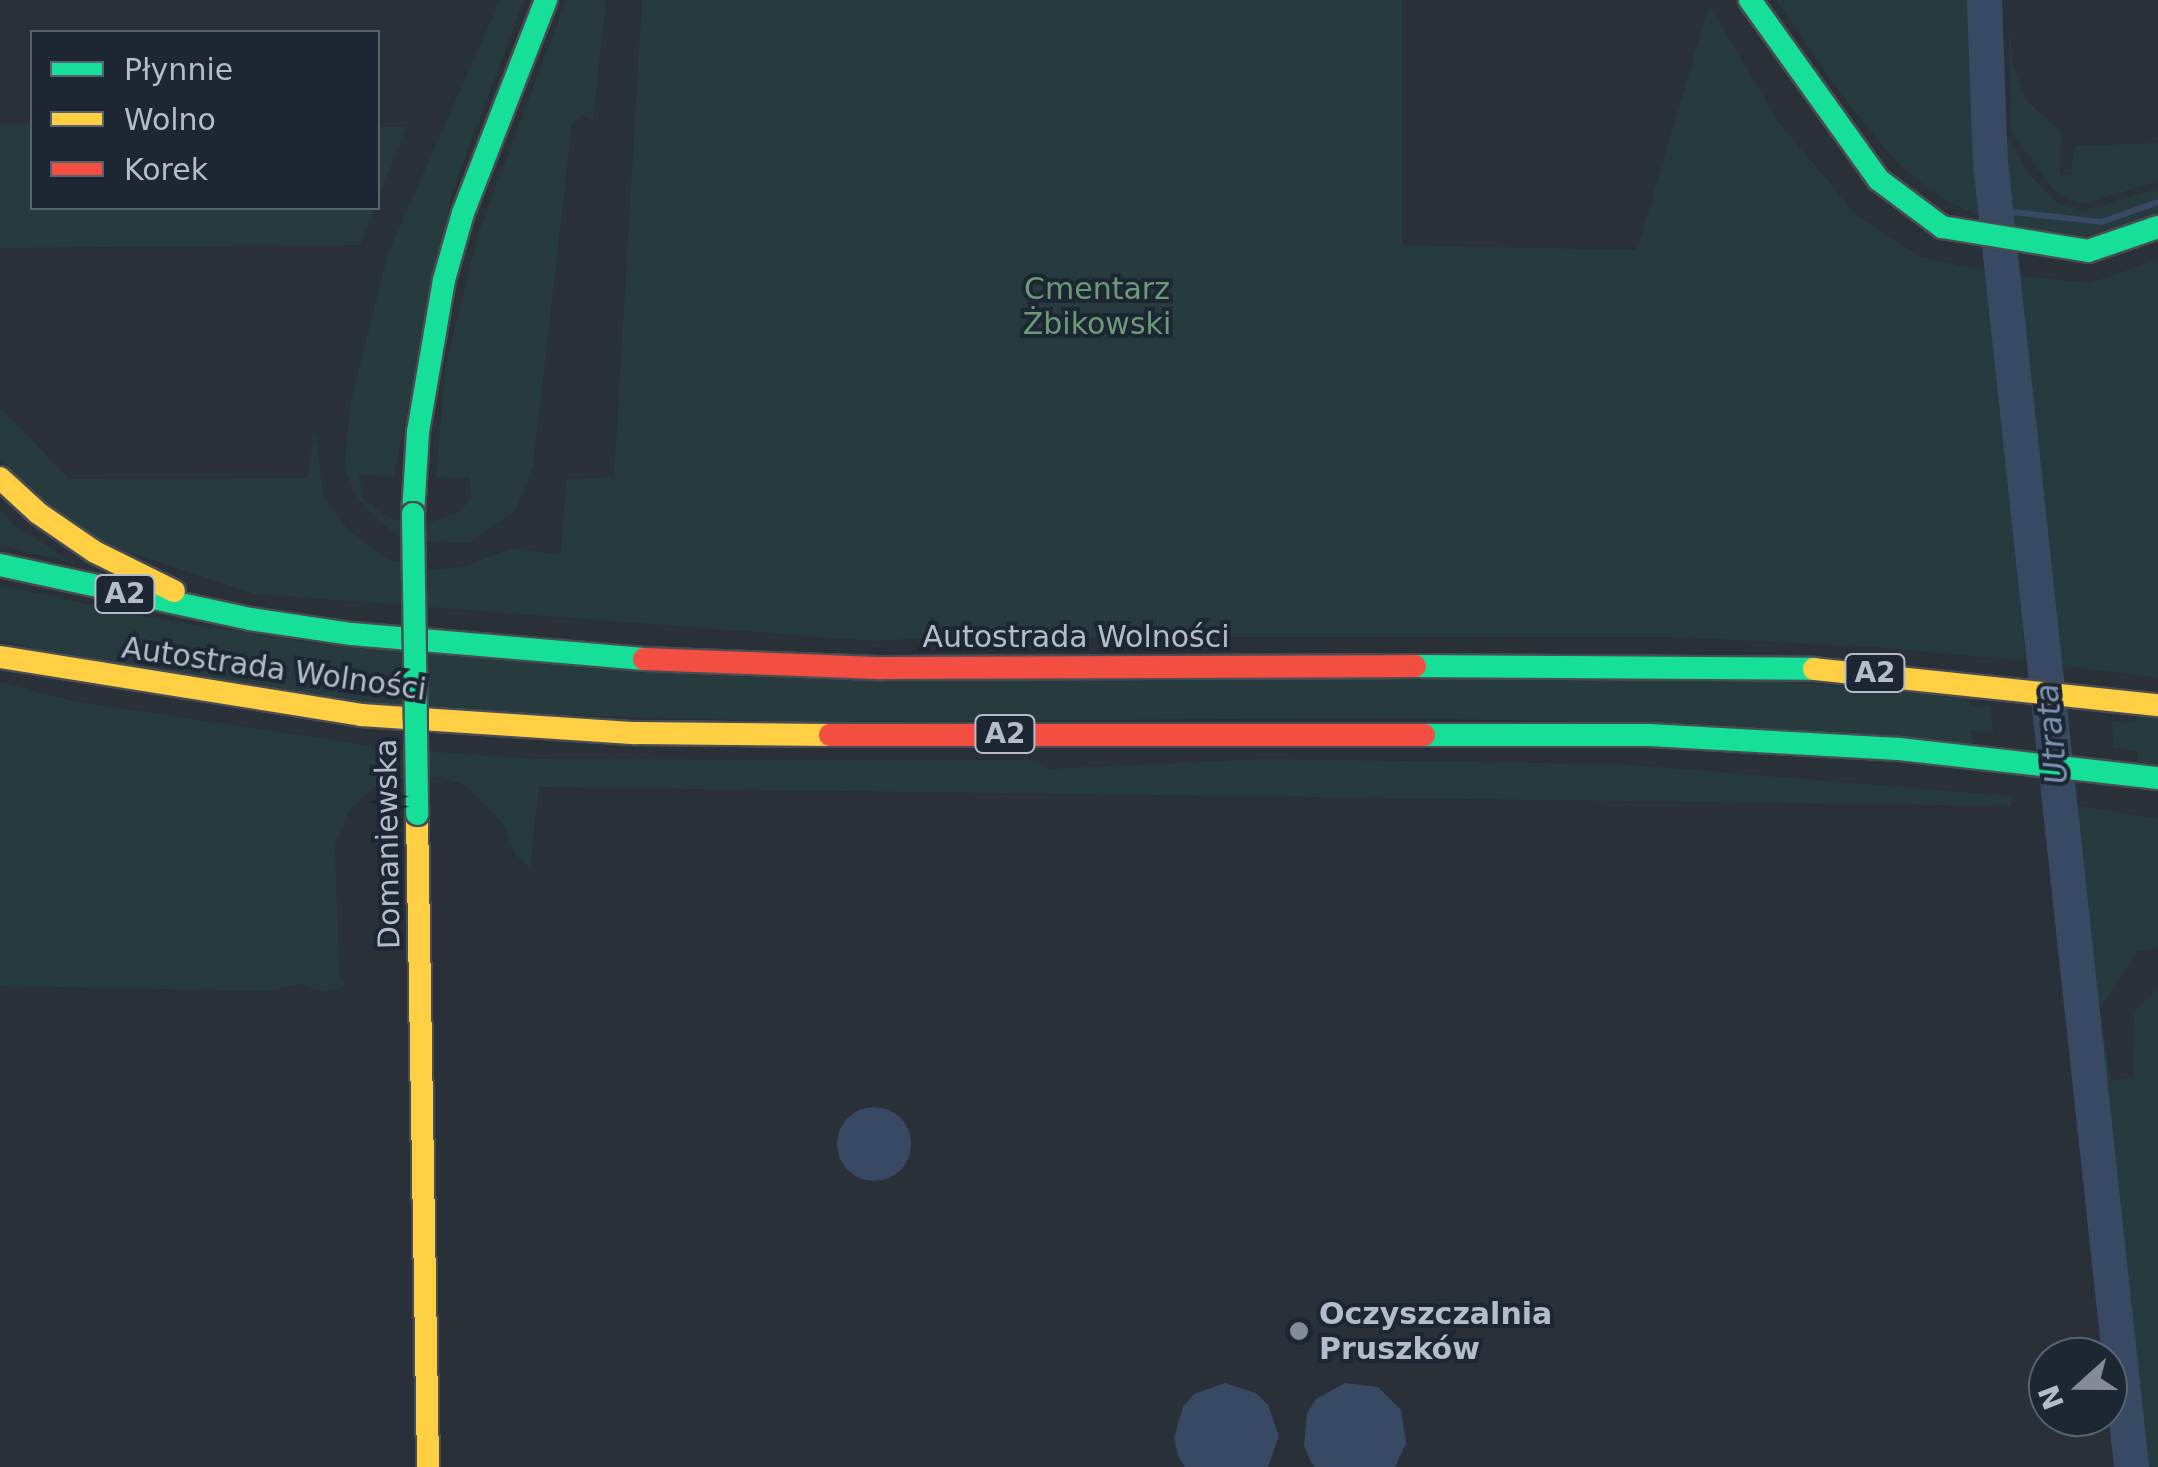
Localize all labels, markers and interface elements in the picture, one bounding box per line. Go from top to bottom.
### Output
legend [30,30,380,210]
text: Płynnie [124,52,233,87]
text: Wolno [124,102,216,137]
text: Korek [124,152,208,187]
park label: Cmentarz Żbikowski [1023,271,1171,342]
road number: A2 [92,571,158,617]
street label: Autostrada Wolności [922,619,1230,655]
street label: Autostrada Wolności [119,630,429,708]
road number: A2 [1842,650,1908,696]
water label: Utrata [2028,682,2076,786]
road number: A2 [972,711,1038,757]
street label: Domaniewska [368,739,408,949]
place label: Oczyszczalnia Pruszków [1319,1296,1552,1366]
marker: Oczyszczalnia Pruszków [1288,1320,1310,1342]
north arrow [2028,1337,2128,1437]
text: N [2032,1380,2071,1414]

